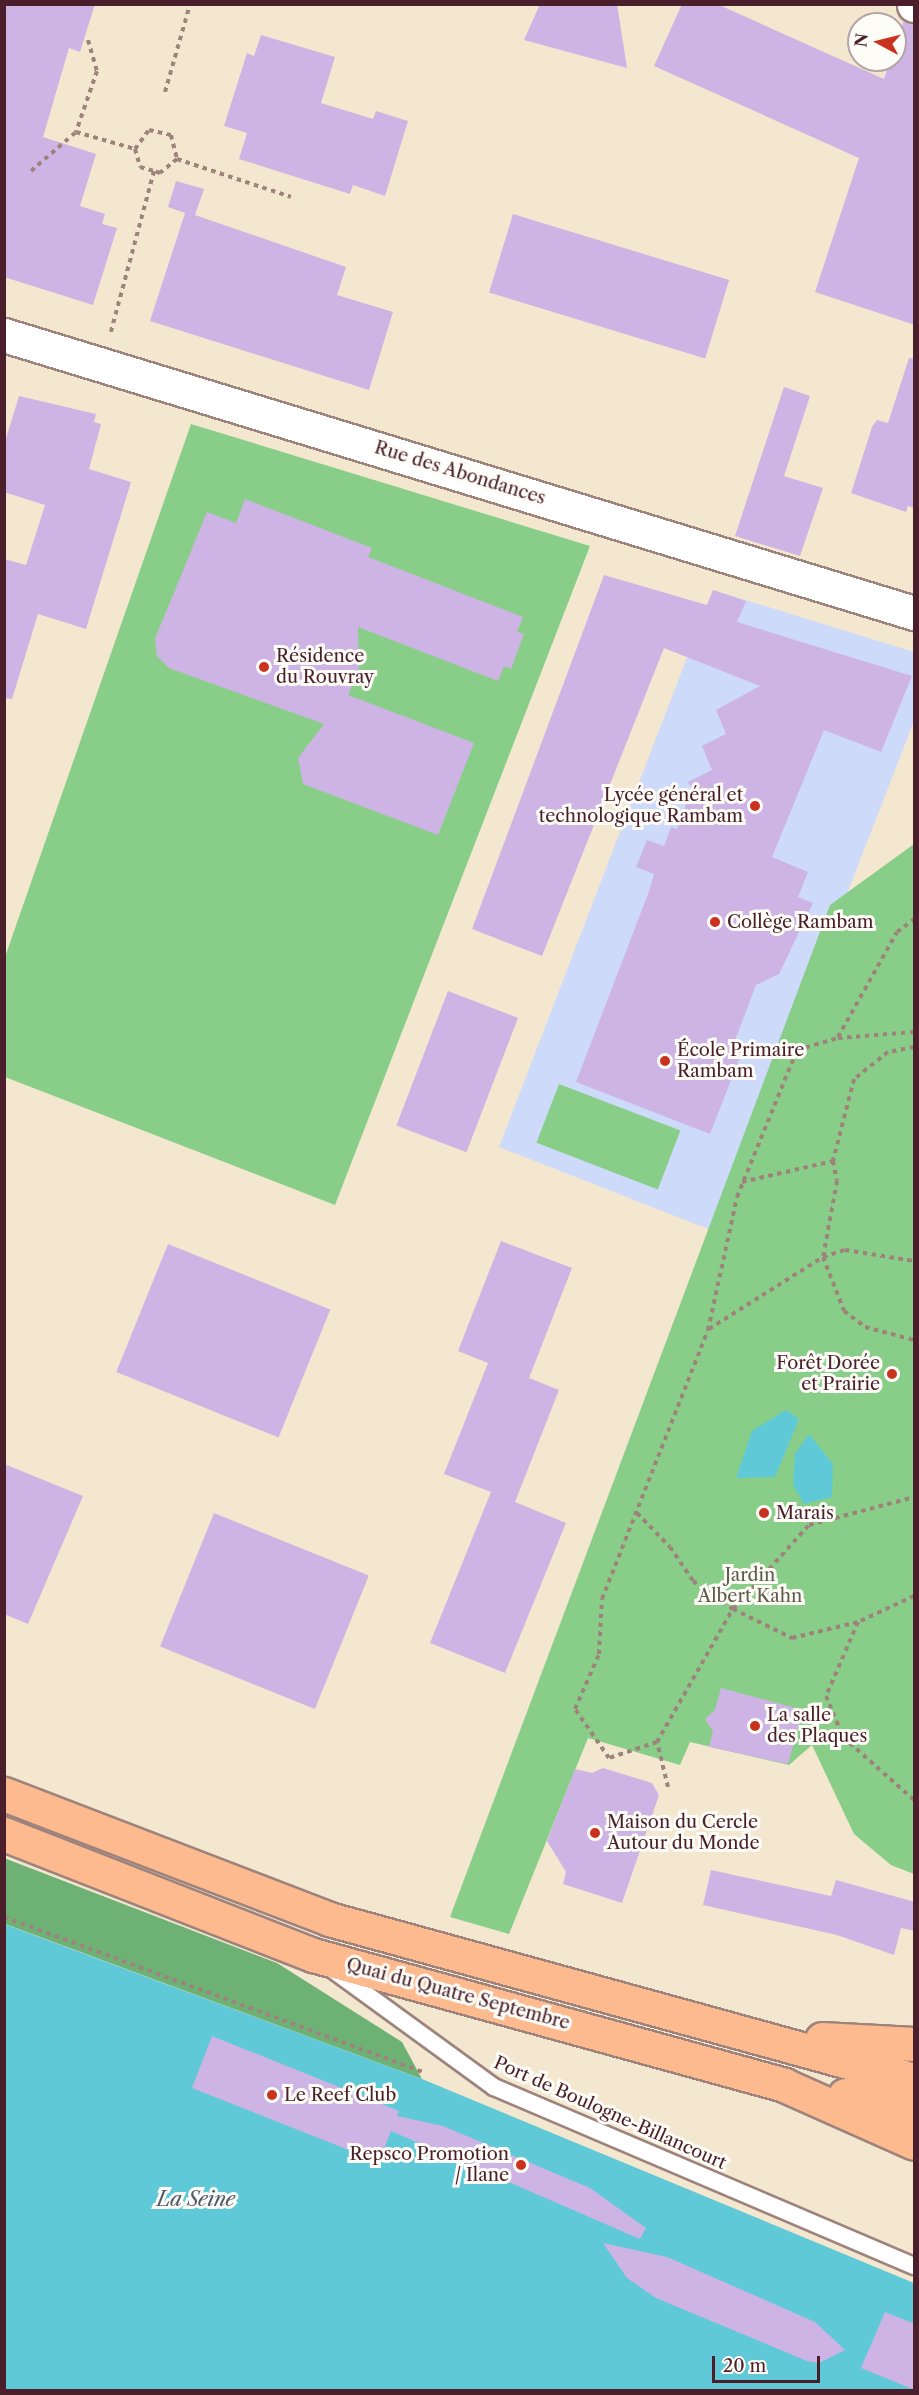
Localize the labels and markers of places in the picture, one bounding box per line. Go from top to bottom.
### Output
place label: Résidence du Rouvray [276,646,374,688]
marker: Résidence du Rouvray [257,660,271,674]
place label: Lycée général et technologique Rambam [539,785,743,828]
marker: Lycée général et technologique Rambam [748,799,762,813]
place label: Collège Rambam [727,911,874,933]
marker: Collège Rambam [708,915,722,929]
place label: École Primaire Rambam [677,1040,804,1082]
marker: École Primaire Rambam [658,1054,672,1068]
place label: Forêt Dorée et Prairie [776,1353,880,1396]
marker: Forêt Dorée et Prairie [885,1367,899,1381]
place label: Marais [776,1502,834,1524]
marker: Marais [757,1506,771,1520]
place label: La salle des Plaques [767,1705,867,1748]
marker: La salle des Plaques [748,1719,762,1733]
place label: Maison du Cercle Autour du Monde [607,1812,760,1854]
marker: Maison du Cercle Autour du Monde [588,1826,602,1840]
place label: Le Reef Club [284,2084,396,2106]
marker: Le Reef Club [265,2088,279,2102]
place label: Repsco Promotion / Ilane [349,2144,509,2186]
marker: Repsco Promotion / Ilane [514,2158,528,2172]

